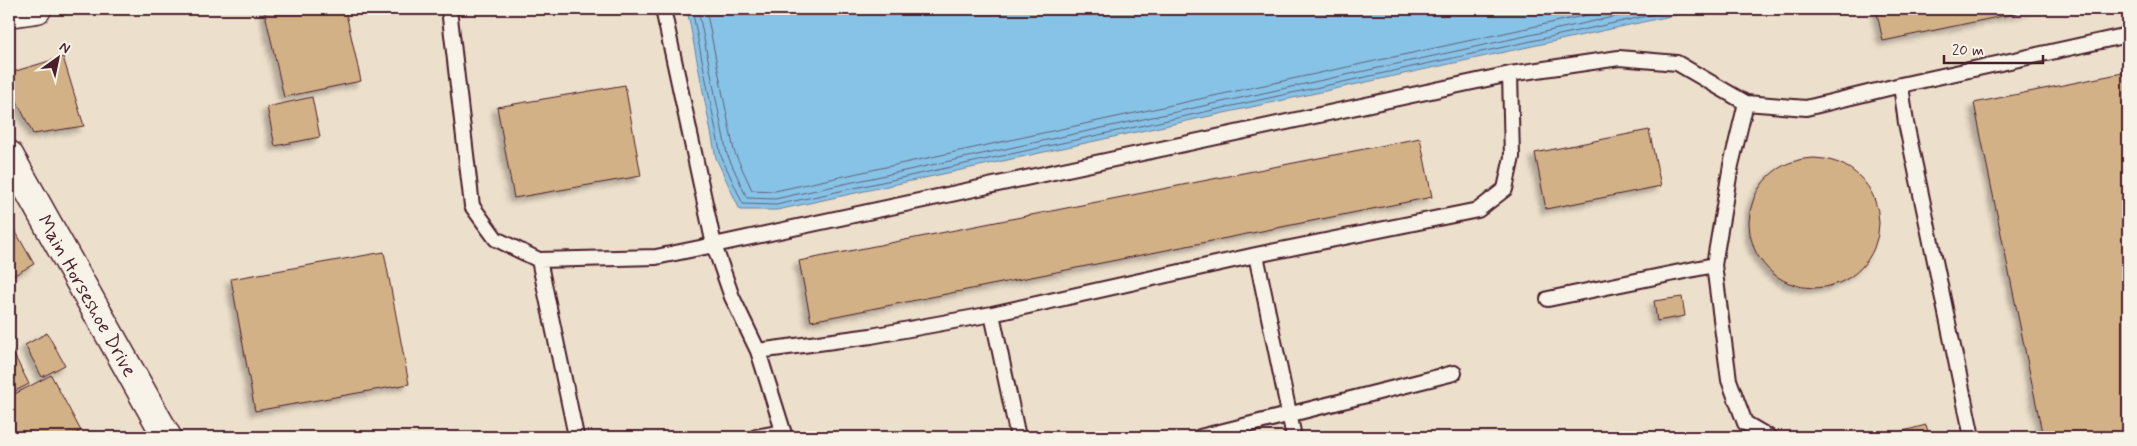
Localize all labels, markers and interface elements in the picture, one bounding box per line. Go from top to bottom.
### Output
north arrow [32,32,82,82]
scale bar [1944,32,2043,64]
text: N [56,38,73,58]
text: 20 m [1952,41,1984,61]
street label: Main Horseshoe Drive [30,210,143,382]

